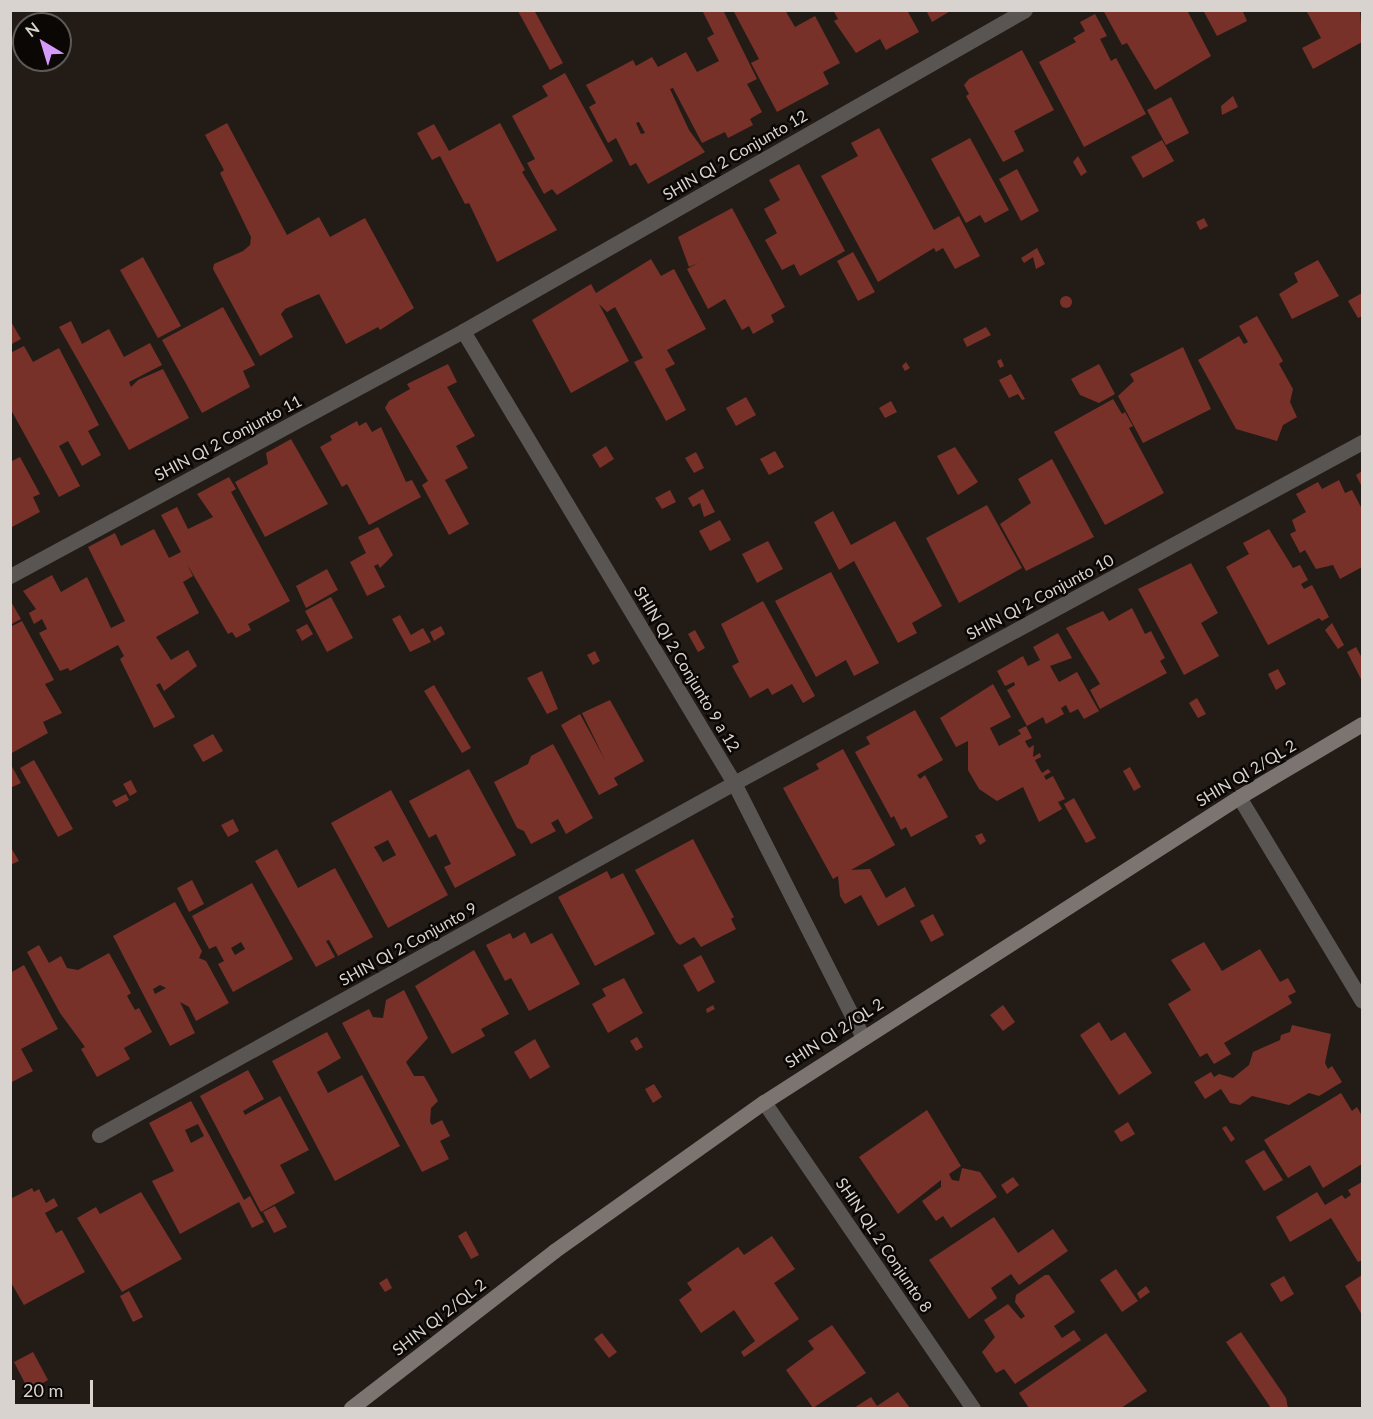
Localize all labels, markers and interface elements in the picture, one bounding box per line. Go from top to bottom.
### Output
north arrow [12,12,72,72]
text: N [21,18,43,40]
street label: SHIN QI 2 Conjunto 12 [659,106,811,204]
street label: SHIN QI 2 Conjunto 11 [151,391,305,485]
street label: SHIN QI 2 Conjunto 10 [963,550,1117,644]
street label: SHIN QI 2 Conjunto 9 a 12 [630,583,744,755]
street label: SHIN QI 2/QL 2 [1192,735,1300,811]
street label: SHIN QI 2 Conjunto 9 [336,898,480,990]
street label: SHIN QI 2/QL 2 [781,994,887,1072]
street label: SHIN QL 2 Conjunto 8 [832,1174,936,1316]
street label: SHIN QI 2/QL 2 [388,1274,490,1360]
scale bar [15,1368,96,1406]
text: 20 m [23,1379,63,1401]

